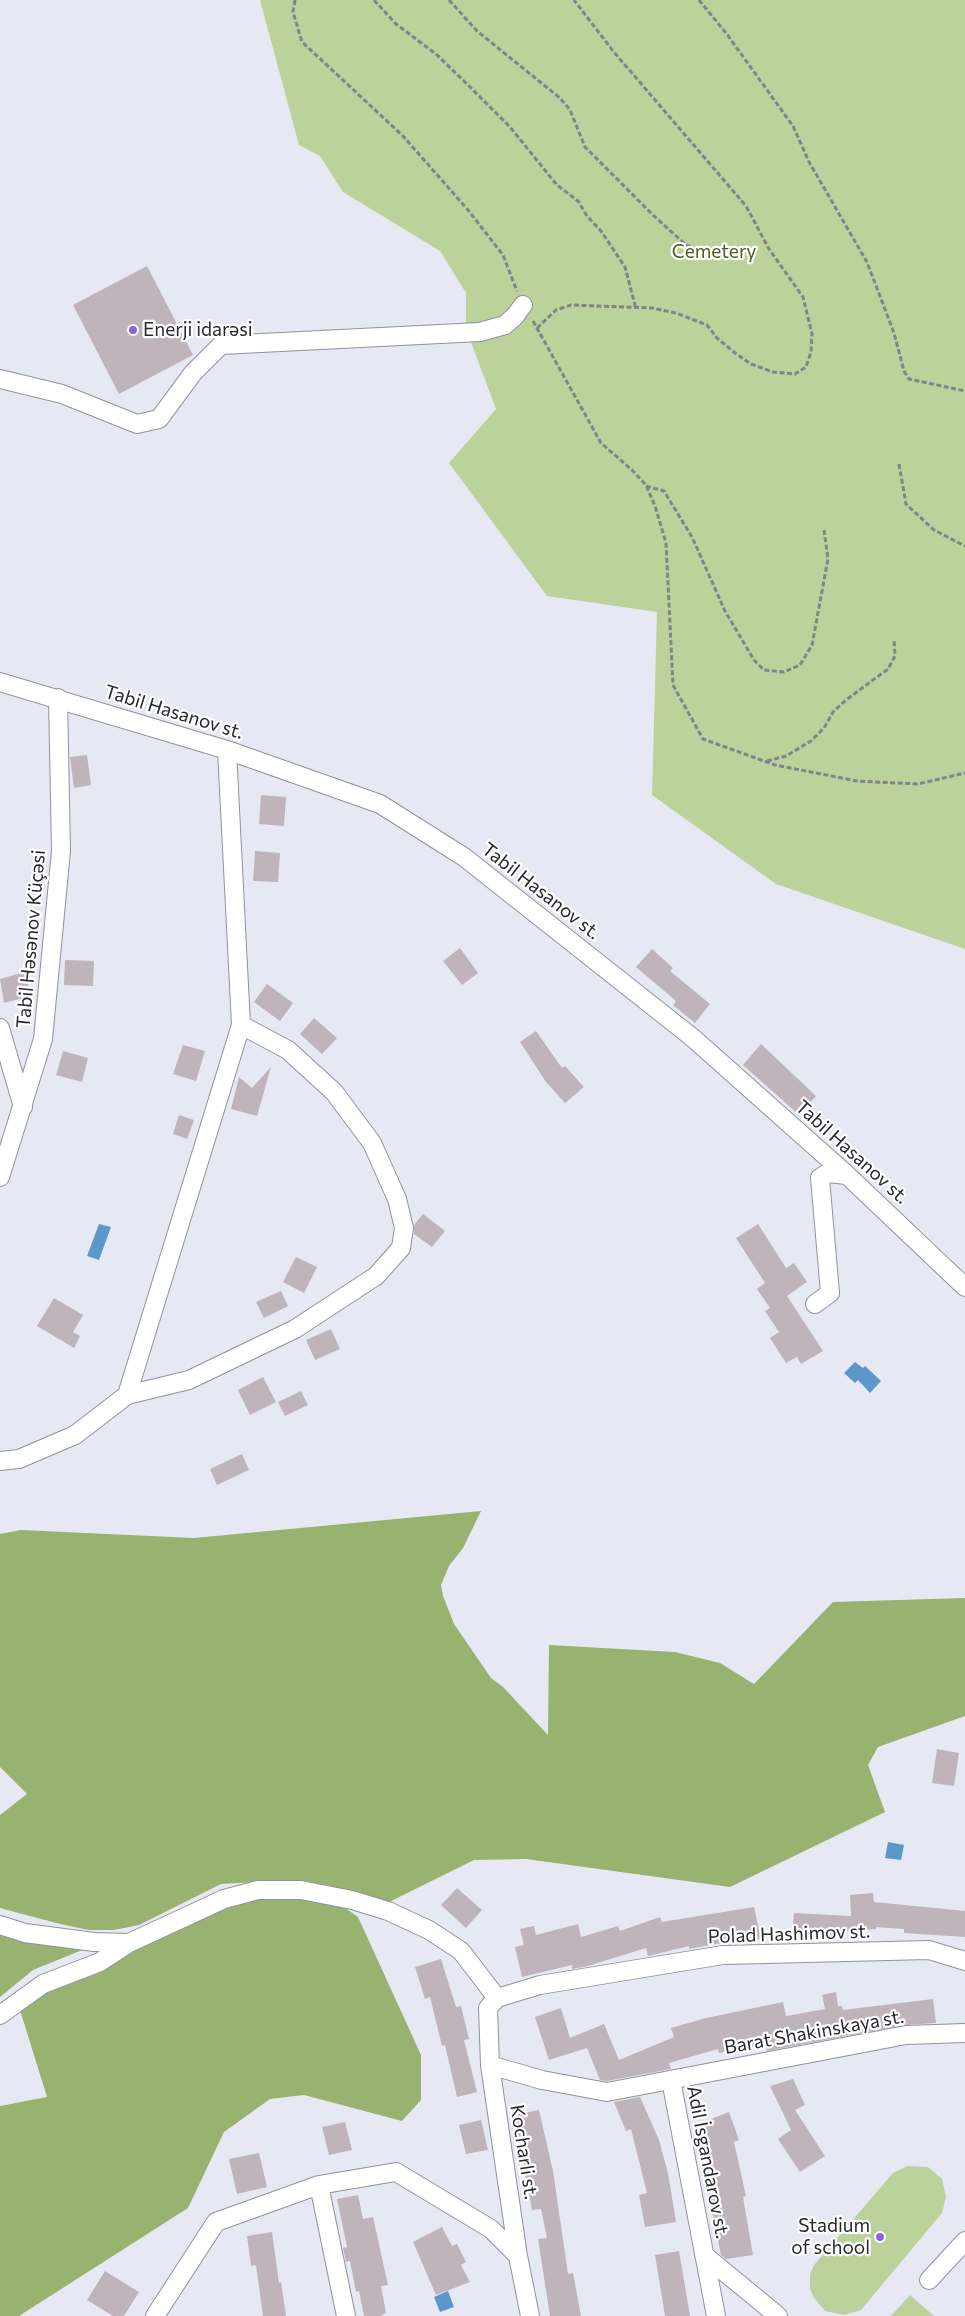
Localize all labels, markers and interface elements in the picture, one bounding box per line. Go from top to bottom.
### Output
park label: Cemetery [672,241,756,263]
place label: Enerji idarəsi [143,319,253,341]
marker: Enerji idarəsi [127,324,139,336]
street label: Tabil Hasanov st. [102,680,246,744]
street label: Tabil Hasanov st. [477,838,605,944]
street label: Tabil Həsənov Küçəsi [12,849,50,1029]
street label: Tabil Hasanov st. [791,1095,913,1209]
street label: Polad Hashimov st. [707,1920,871,1948]
street label: Barat Shakinskaya st. [723,2005,905,2059]
street label: Adil İsgandarov st. [682,2084,734,2240]
street label: Kocharli st. [505,2103,543,2201]
place label: Stadium of school [791,2215,870,2259]
marker: Stadium of school [874,2231,886,2243]

